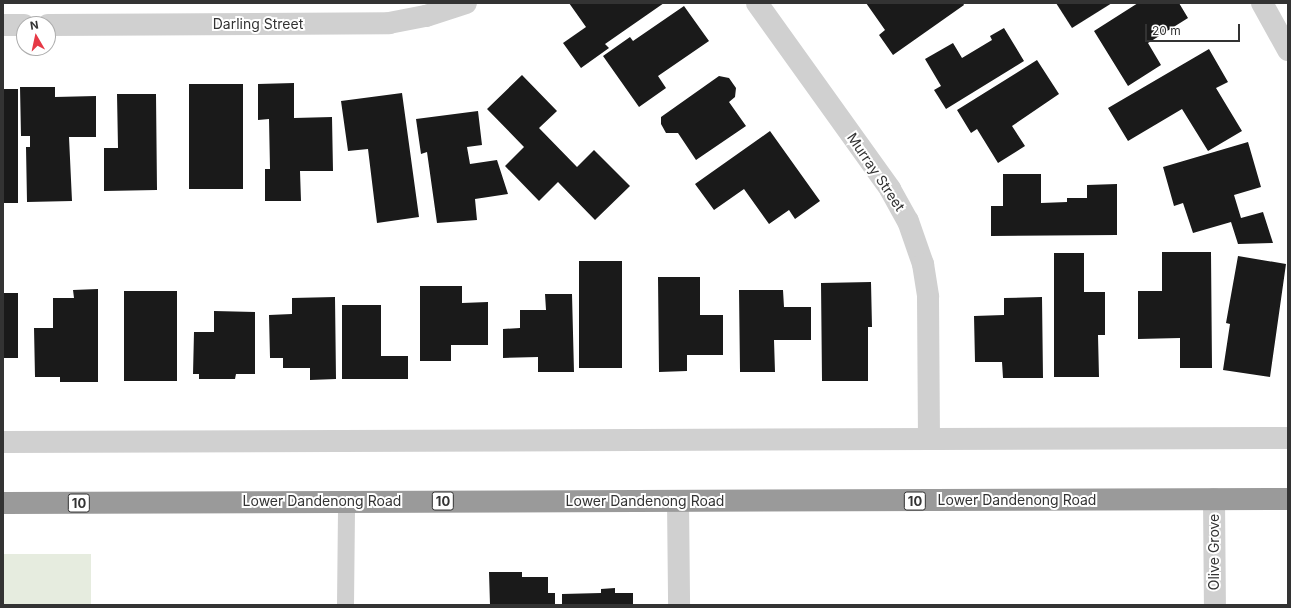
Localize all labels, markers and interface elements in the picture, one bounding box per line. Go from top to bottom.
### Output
north arrow [16,16,56,56]
street label: Darling Street [213,16,303,32]
scale bar [1147,16,1242,42]
text: N [29,18,40,33]
text: 20 m [1152,23,1181,38]
street label: Murray Street [844,130,908,214]
road number: 10 [431,490,455,512]
road number: 10 [903,490,927,512]
road number: 10 [67,492,91,514]
street label: Lower Dandenong Road [938,492,1096,508]
street label: Lower Dandenong Road [243,493,401,509]
street label: Lower Dandenong Road [566,493,724,509]
street label: Olive Grove [1206,514,1222,590]

